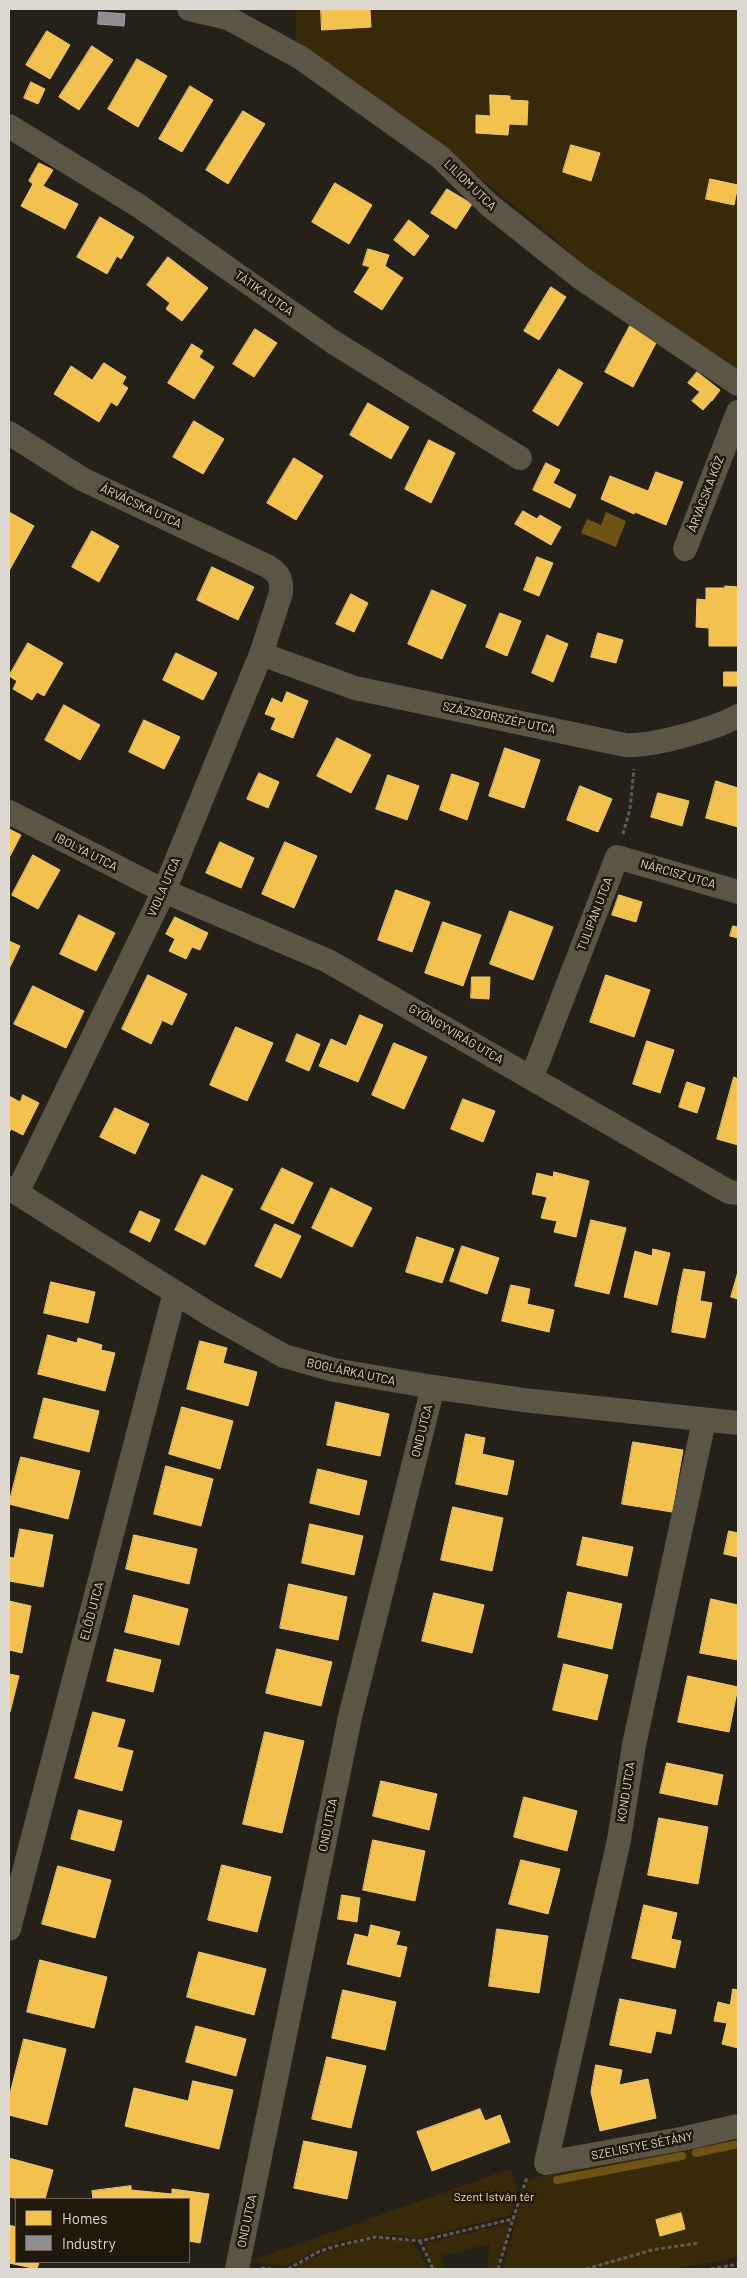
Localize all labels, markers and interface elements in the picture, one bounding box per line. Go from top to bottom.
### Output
street label: LILIOM UTCA [441,157,499,213]
street label: TÁTIKA UTCA [232,267,296,319]
street label: ÁRVÁCSKA KÖZ [685,454,727,534]
street label: ÁRVÁCSKA UTCA [98,481,184,531]
street label: SZÁZSZORSZÉP UTCA [441,699,557,737]
street label: IBOLYA UTCA [52,830,120,874]
street label: VIOLA UTCA [145,855,183,919]
street label: NÁRCISZ UTCA [639,856,717,892]
street label: TULIPÁN UTCA [574,875,616,953]
street label: GYÖNGYVIRÁG UTCA [406,1001,506,1067]
street label: BOGLÁRKA UTCA [305,1356,397,1388]
street label: OND UTCA [409,1403,435,1459]
street label: ELŐD UTCA [77,1580,107,1642]
street label: KOND UTCA [614,1761,638,1823]
street label: OND UTCA [316,1797,340,1853]
street label: SZELISTYE SÉTÁNY [590,2129,694,2163]
park label: Szent István tér [454,2190,534,2204]
street label: OND UTCA [234,2193,260,2249]
legend [15,2198,190,2263]
text: Homes [62,2209,107,2227]
text: Industry [62,2234,116,2252]

